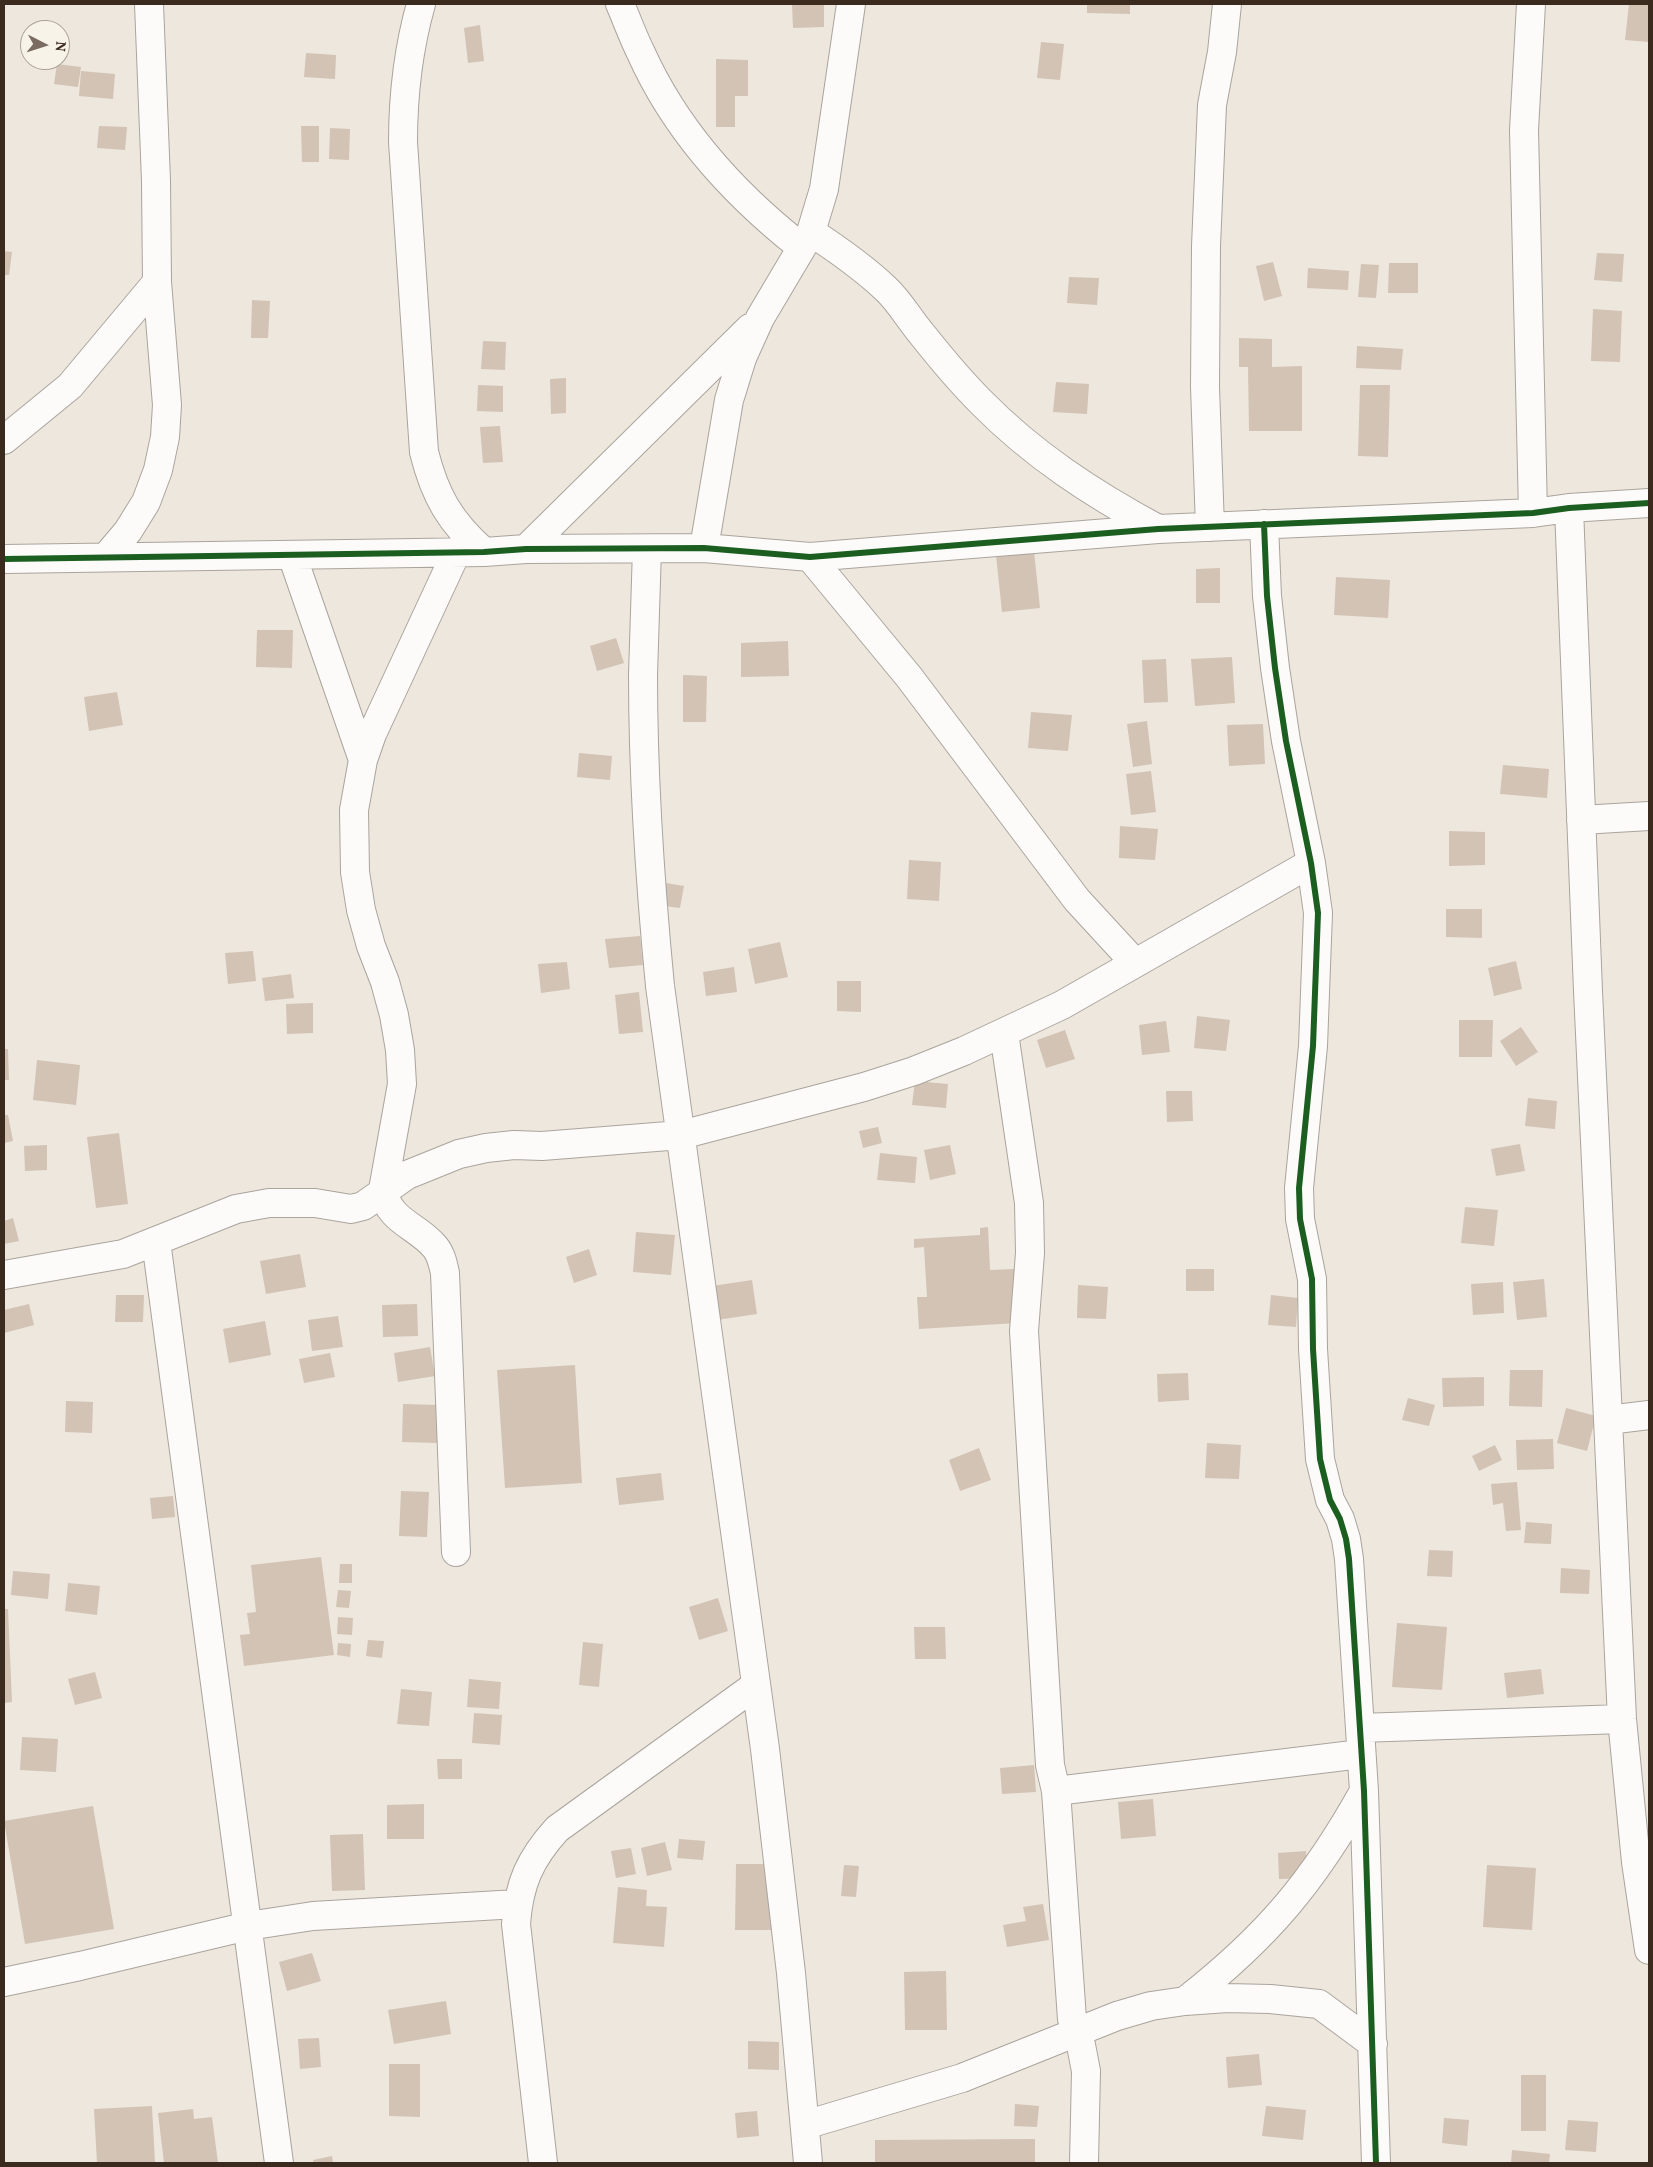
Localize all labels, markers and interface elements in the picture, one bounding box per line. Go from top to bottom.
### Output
north arrow [20,20,70,70]
text: N [50,40,69,52]

